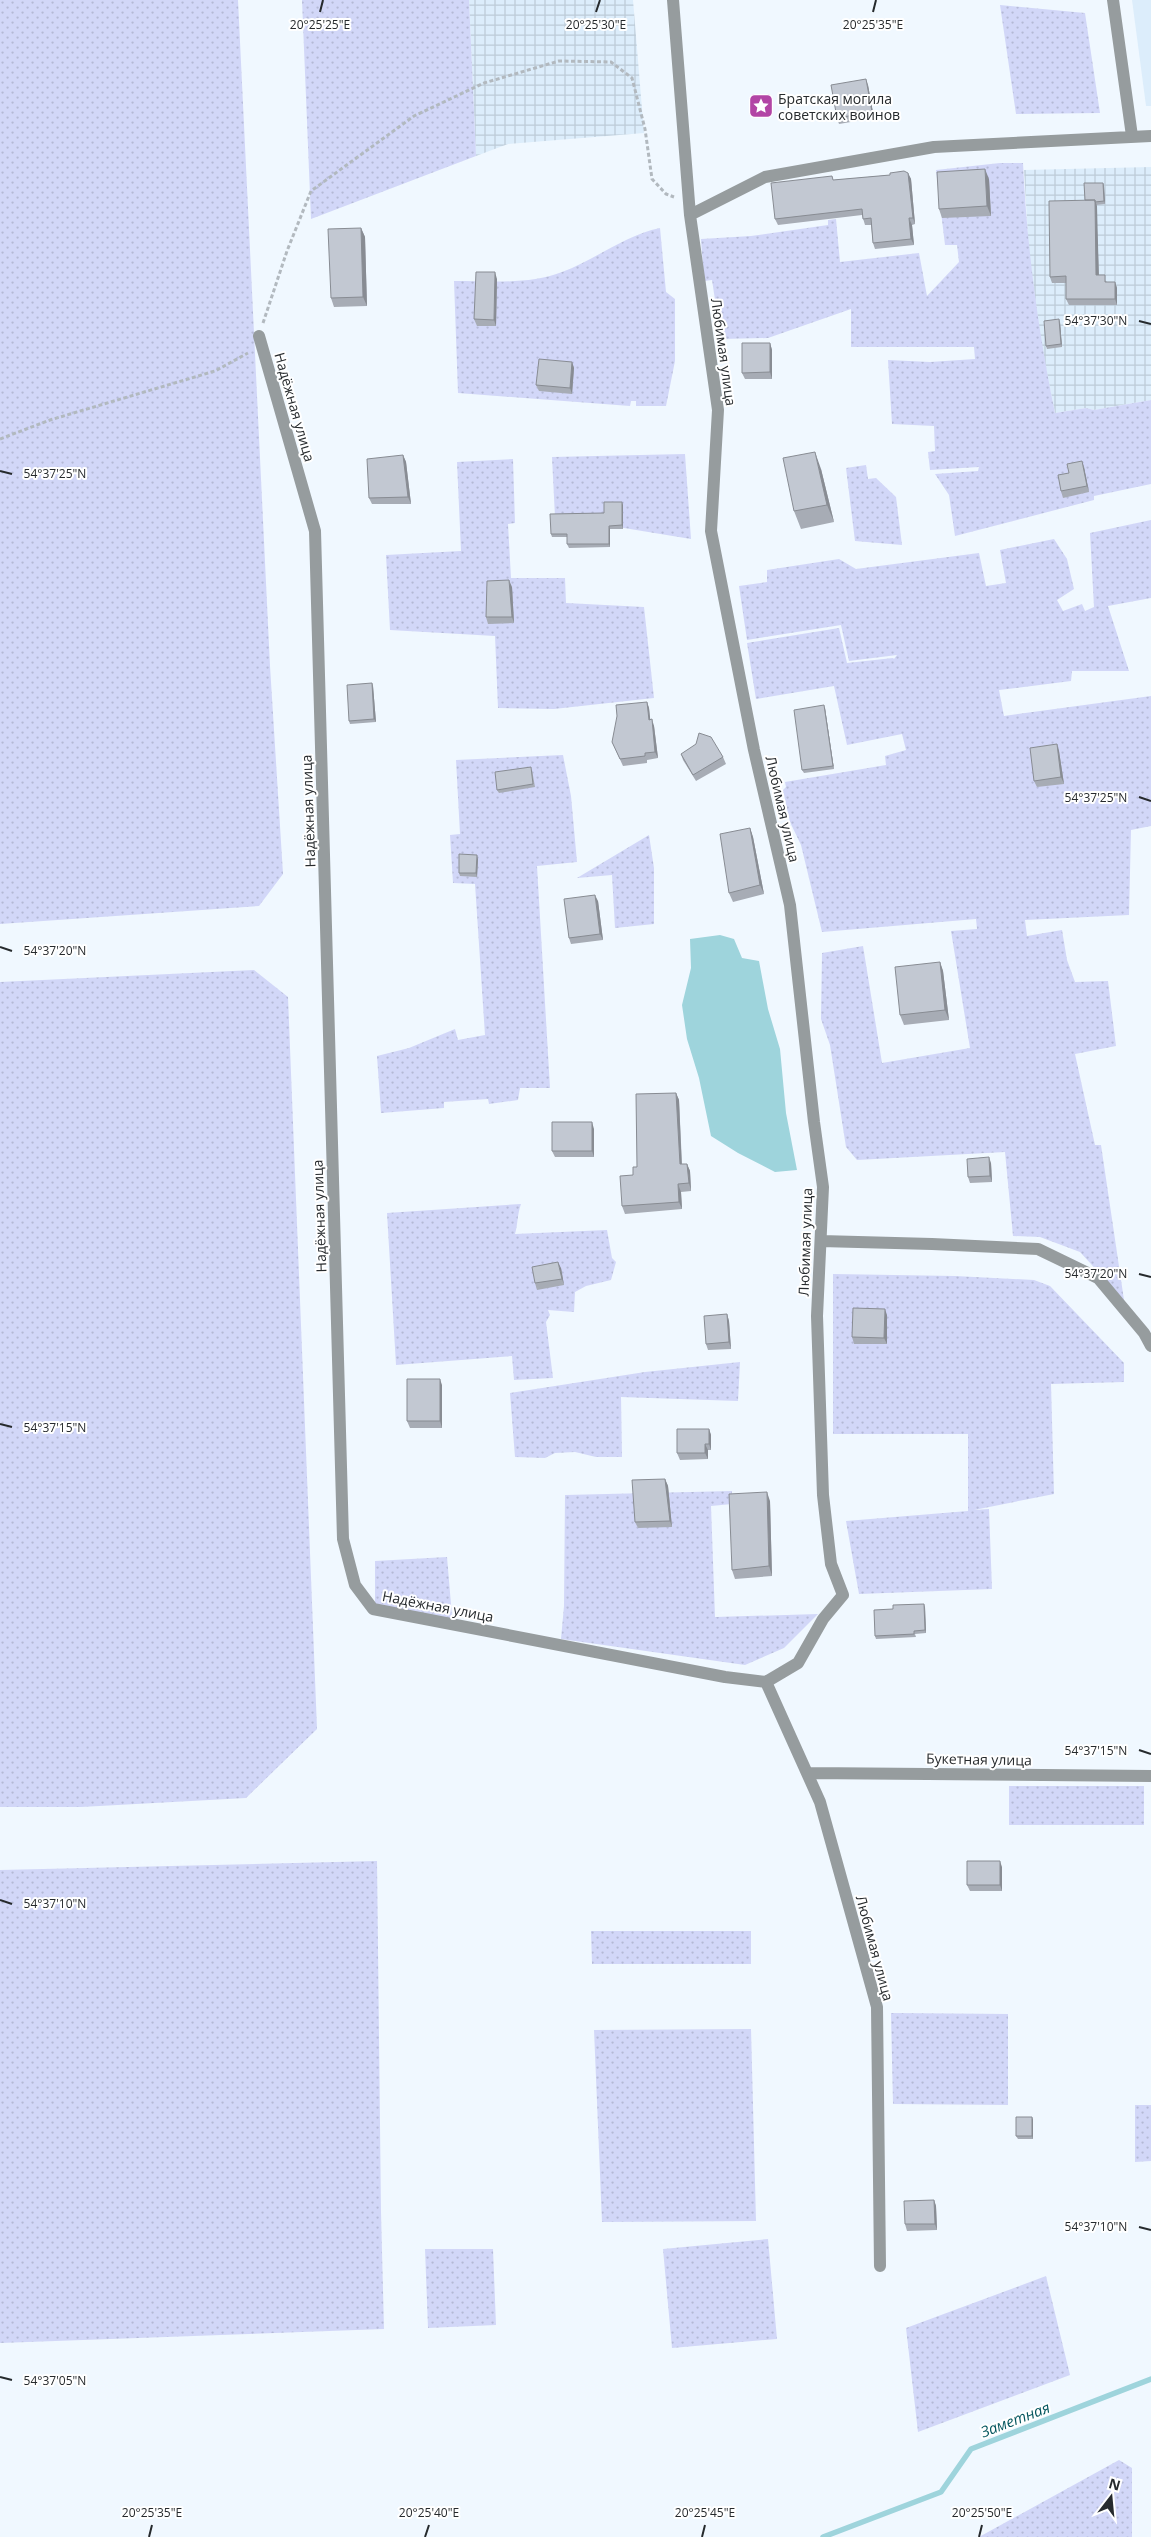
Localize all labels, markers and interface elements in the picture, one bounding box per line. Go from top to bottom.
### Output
text: 20°25'25"E [290,16,350,33]
text: 20°25'30"E [566,16,626,33]
text: 20°25'35"E [843,16,903,33]
place label: Братская могила советских воинов [778,89,900,124]
place icon: Братская могила советских воинов [748,93,774,119]
street label: Любимая улица [707,297,741,407]
text: 54°37'30"N [1065,312,1127,329]
street label: Надёжная улица [270,350,320,464]
text: 54°37'25"N [24,465,86,482]
street label: Надёжная улица [297,754,319,868]
street label: Любимая улица [762,754,804,864]
text: 54°37'25"N [1065,789,1127,806]
text: 54°37'20"N [24,942,86,959]
street label: Надёжная улица [308,1159,330,1273]
street label: Любимая улица [794,1187,816,1297]
text: 54°37'20"N [1065,1265,1127,1282]
text: 54°37'15"N [24,1419,86,1436]
street label: Надёжная улица [381,1586,495,1626]
text: 54°37'15"N [1065,1742,1127,1759]
street label: Букетная улица [926,1749,1032,1769]
street label: Любимая улица [852,1893,898,2003]
text: 54°37'10"N [24,1895,86,1912]
text: 54°37'10"N [1065,2218,1127,2235]
text: 54°37'05"N [24,2372,86,2389]
water label: Заметная [977,2397,1053,2442]
north arrow [1086,2472,1136,2522]
text: N [1107,2473,1123,2495]
text: 20°25'35"E [122,2504,182,2521]
text: 20°25'40"E [399,2504,459,2521]
text: 20°25'45"E [675,2504,735,2521]
text: 20°25'50"E [952,2504,1012,2521]

